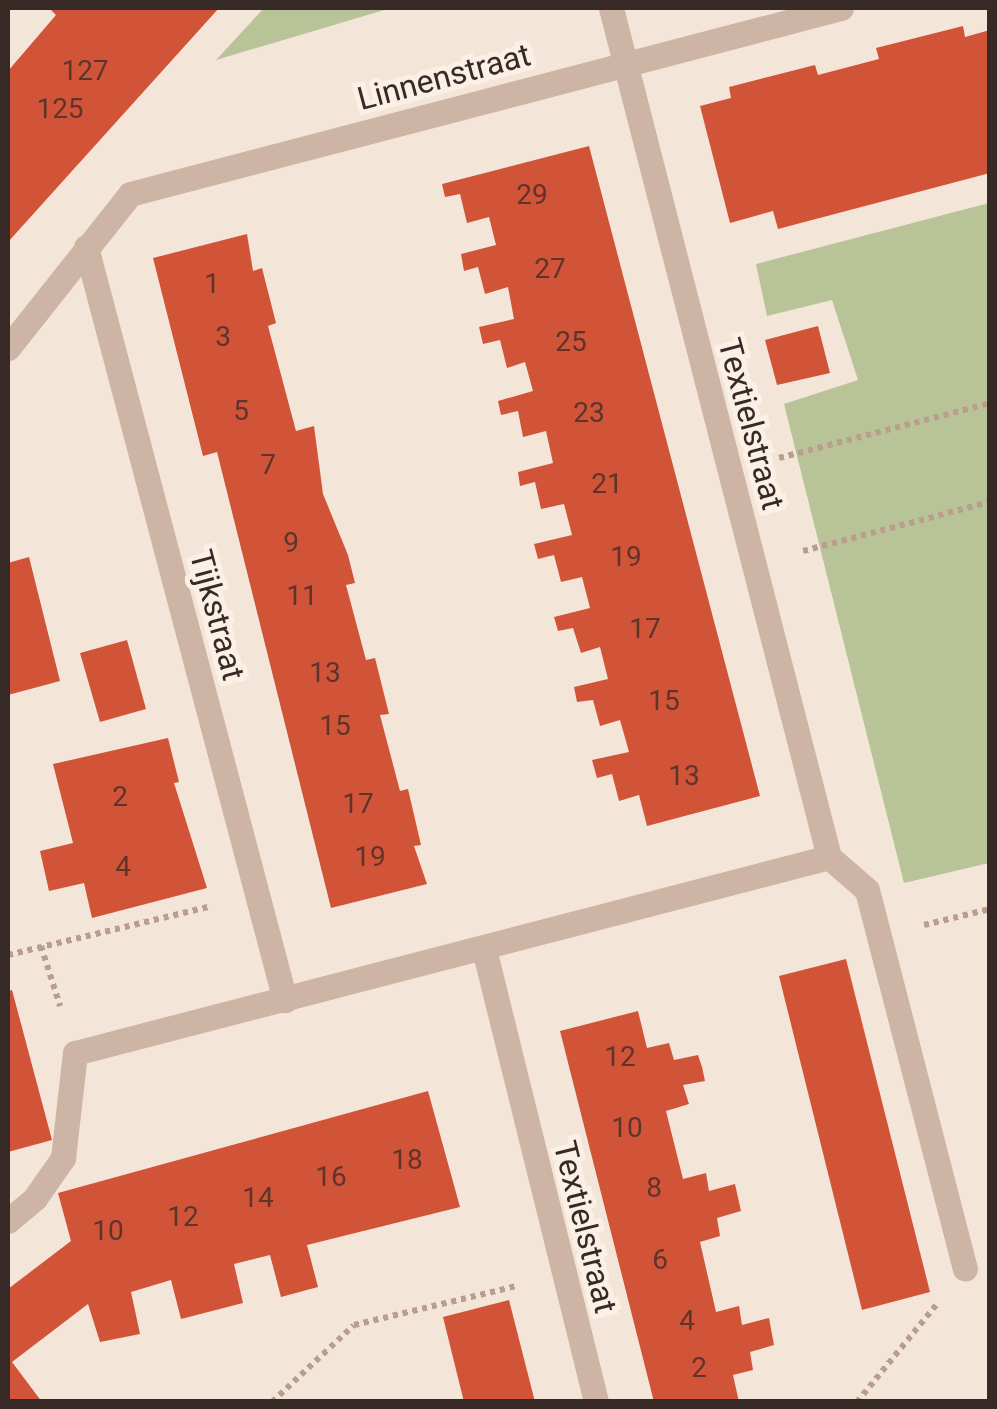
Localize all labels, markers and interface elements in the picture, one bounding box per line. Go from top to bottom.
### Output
street label: Linnenstraat [353,35,535,119]
house number: 127 [61,54,109,88]
house number: 125 [36,92,84,126]
house number: 29 [516,178,548,212]
house number: 27 [534,252,566,286]
house number: 1 [204,267,220,301]
house number: 3 [215,320,231,354]
house number: 25 [555,325,587,359]
street label: Textielstraat [710,334,792,514]
house number: 5 [233,394,249,428]
house number: 23 [573,396,605,430]
house number: 7 [260,448,276,482]
house number: 21 [591,467,623,501]
house number: 9 [283,526,299,560]
house number: 19 [610,540,642,574]
street label: Tijkstraat [181,546,253,684]
house number: 11 [286,579,318,613]
house number: 17 [629,612,661,646]
house number: 13 [309,656,341,690]
house number: 15 [648,684,680,718]
house number: 15 [319,709,351,743]
house number: 13 [668,759,700,793]
house number: 2 [112,780,128,814]
house number: 17 [342,787,374,821]
house number: 19 [354,840,386,874]
house number: 4 [115,850,131,884]
house number: 12 [604,1040,636,1074]
house number: 10 [611,1111,643,1145]
street label: Textielstraat [545,1137,625,1317]
house number: 18 [391,1143,423,1177]
house number: 16 [315,1160,347,1194]
house number: 8 [646,1171,662,1205]
house number: 14 [242,1181,274,1215]
house number: 12 [167,1200,199,1234]
house number: 10 [92,1214,124,1248]
house number: 6 [652,1243,668,1277]
house number: 4 [679,1304,695,1338]
house number: 2 [691,1351,707,1385]

